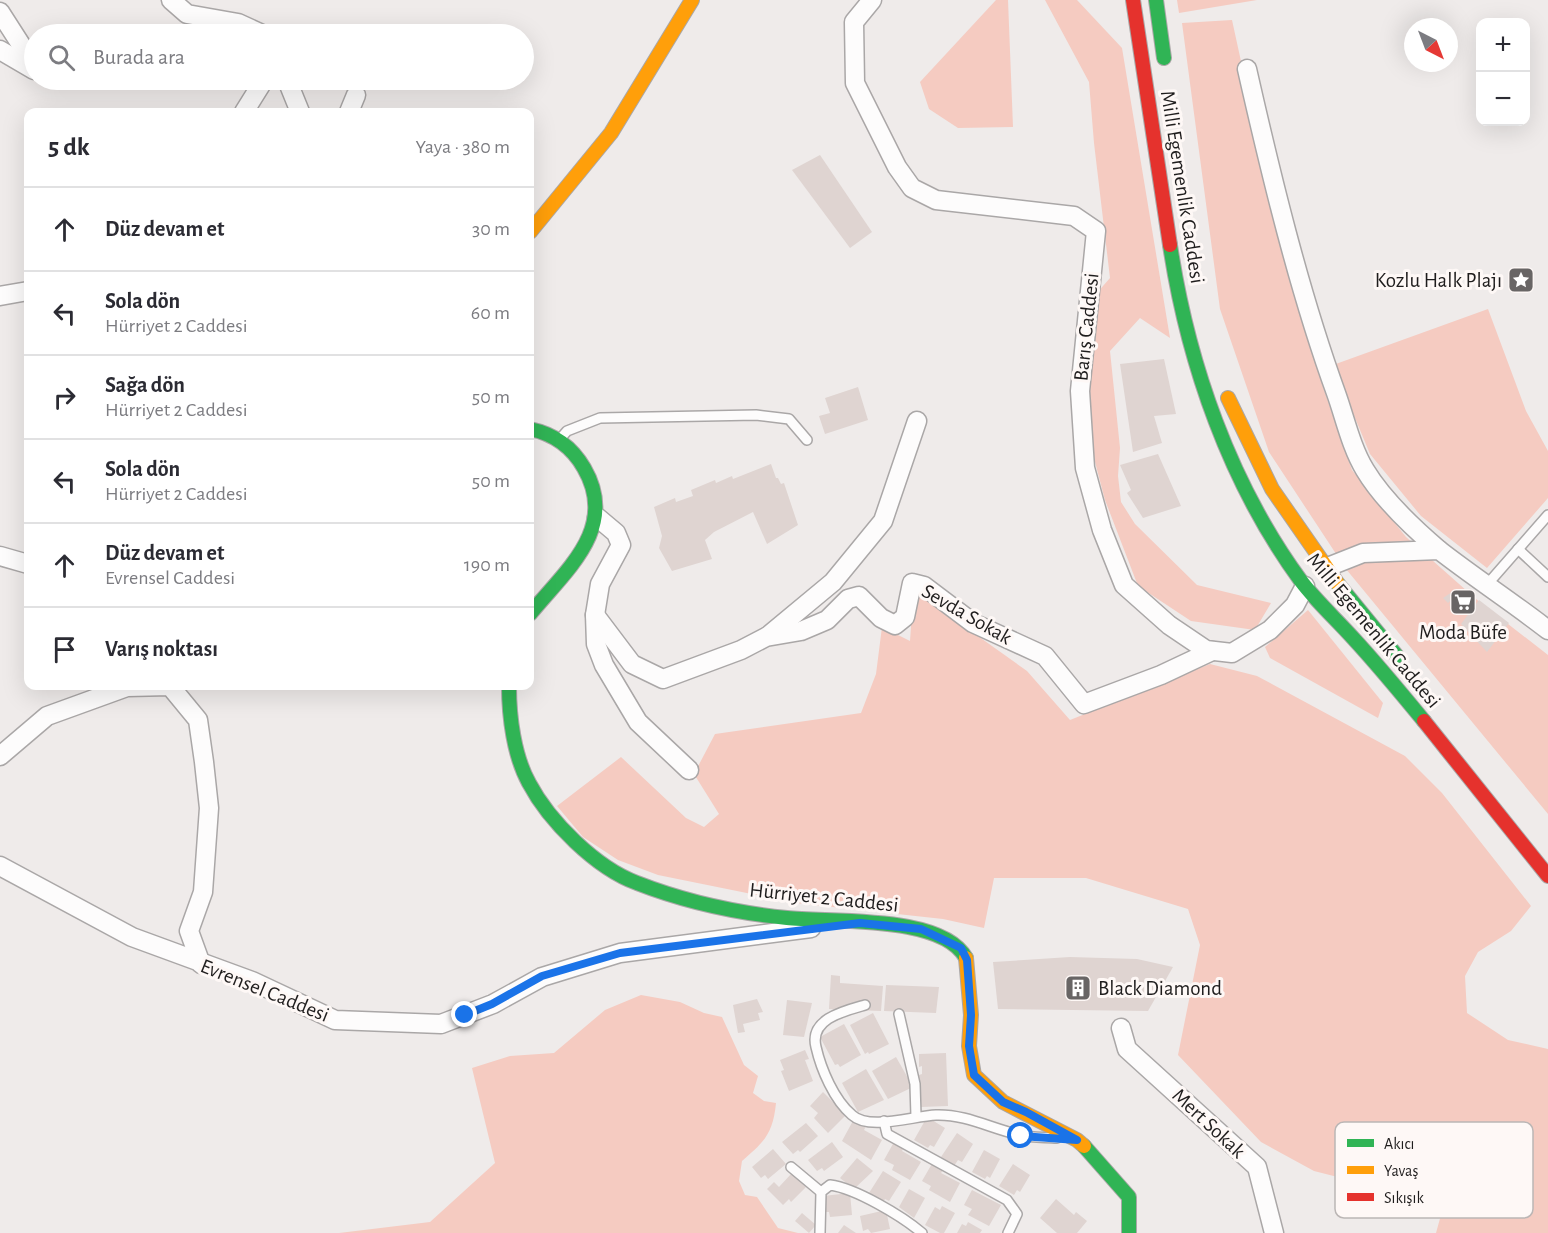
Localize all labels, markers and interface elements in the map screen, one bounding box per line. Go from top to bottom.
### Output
north arrow [1404,18,1458,72]
map controls [1476,18,1530,126]
button: + [1476,18,1530,72]
search box [24,24,534,90]
icon: search [45,41,78,74]
text: Burada ara [93,46,185,68]
button: − [1476,72,1530,126]
street label: Milli Egemenlik Caddesi [1157,89,1208,285]
text: 5 dk [48,134,90,160]
text: Yaya · 380 m [416,137,510,157]
icon: ahead [48,213,81,246]
text: Düz devam et [105,218,224,240]
text: 30 m [472,219,510,239]
place icon: Kozlu Halk Plajı [1506,265,1536,295]
place label: Kozlu Halk Plajı [1375,270,1502,291]
street label: Barış Caddesi [1070,272,1103,382]
text: Sola dön [105,290,180,312]
icon: left [48,297,81,330]
text: 60 m [471,303,510,323]
text: Hürriyet 2 Caddesi [105,316,248,336]
text: Sağa dön [105,374,185,396]
icon: right [48,381,81,414]
text: 50 m [472,387,510,407]
text: Hürriyet 2 Caddesi [105,400,248,420]
text: Sola dön [105,458,180,480]
icon: left [48,465,81,498]
text: 50 m [472,471,510,491]
text: Hürriyet 2 Caddesi [105,484,248,504]
text: Düz devam et [105,542,224,564]
icon: ahead [48,549,81,582]
street label: Milli Egemenlik Caddesi [1303,549,1444,712]
text: 190 m [464,555,510,575]
text: Evrensel Caddesi [105,568,235,588]
street label: Sevda Sokak [918,580,1016,649]
supermarket icon: Moda Büfe [1448,587,1478,617]
place label: Moda Büfe [1419,622,1507,643]
icon: arrive [48,633,81,666]
text: Varış noktası [105,638,218,660]
street label: Hürriyet 2 Caddesi [748,879,899,916]
street label: Evrensel Caddesi [198,955,332,1026]
building icon: Black Diamond [1063,973,1093,1003]
place label: Black Diamond [1098,978,1222,999]
route end [451,1001,477,1027]
street label: Mert Sokak [1168,1085,1249,1162]
route start [1007,1122,1033,1148]
legend [1335,1122,1533,1218]
text: Akıcı [1384,1136,1414,1152]
text: Yavaş [1384,1163,1419,1179]
text: Sıkışık [1384,1190,1424,1206]

